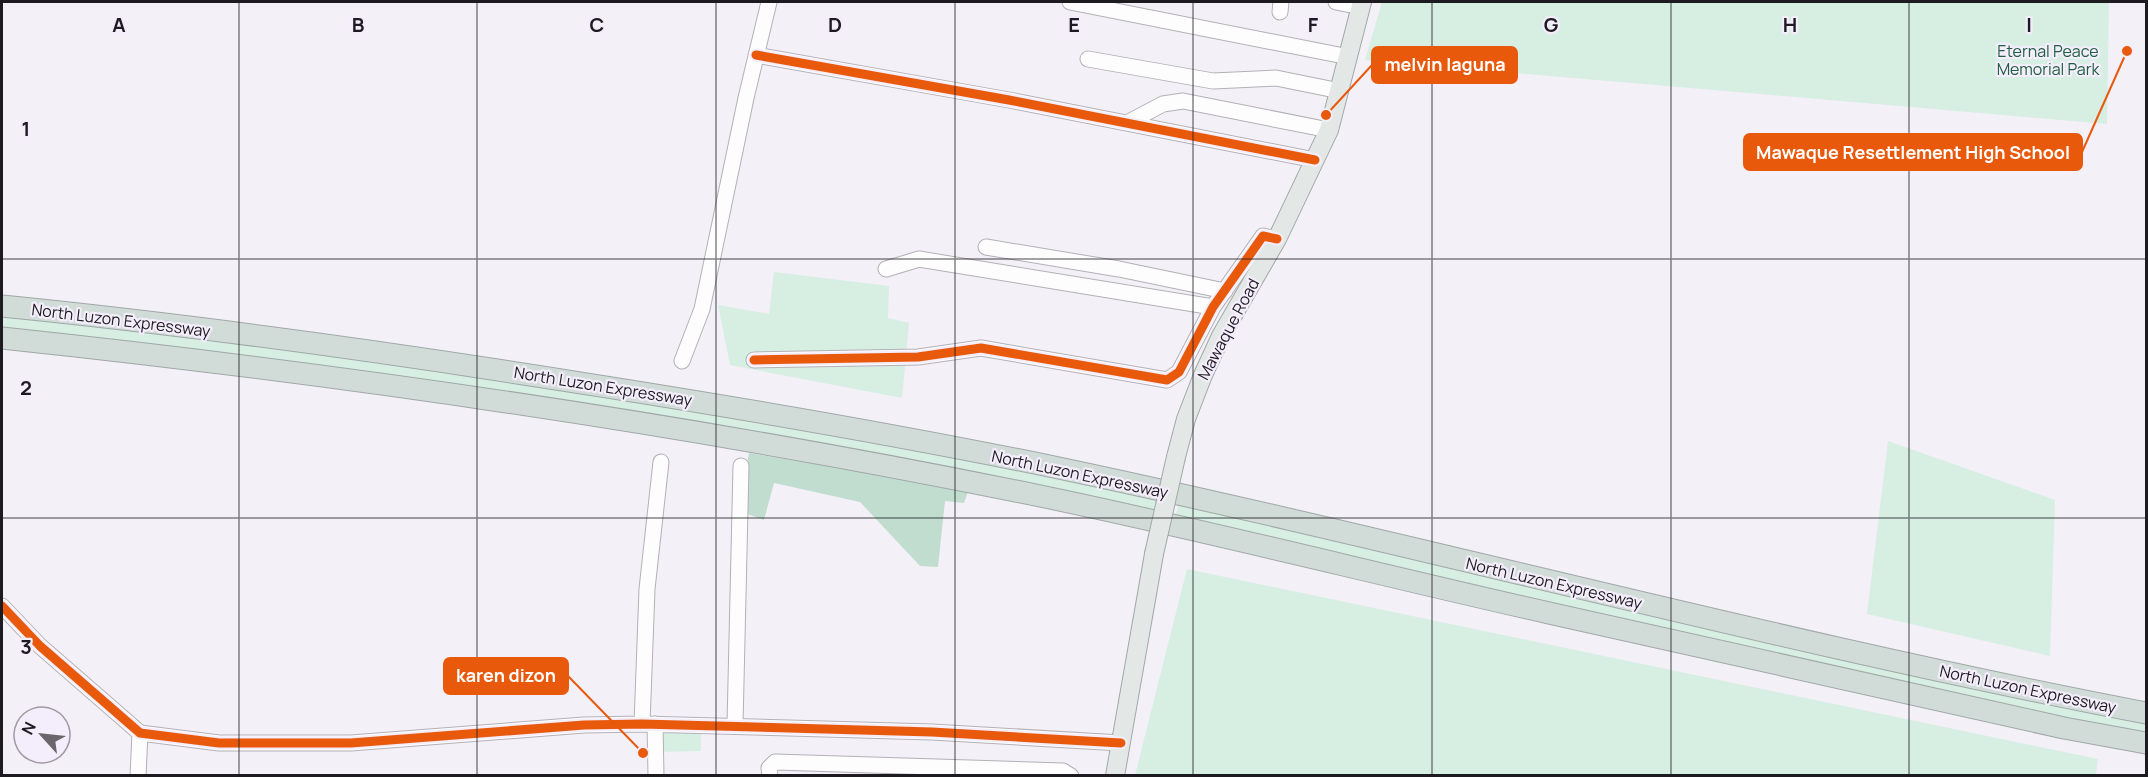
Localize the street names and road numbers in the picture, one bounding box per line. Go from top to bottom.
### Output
street label: Mawaque Road [1192,274,1264,384]
street label: North Luzon Expressway [30,298,212,342]
street label: North Luzon Expressway [512,361,694,411]
street label: North Luzon Expressway [990,445,1171,504]
street label: North Luzon Expressway [1464,552,1645,614]
street label: North Luzon Expressway [1938,660,2119,719]

